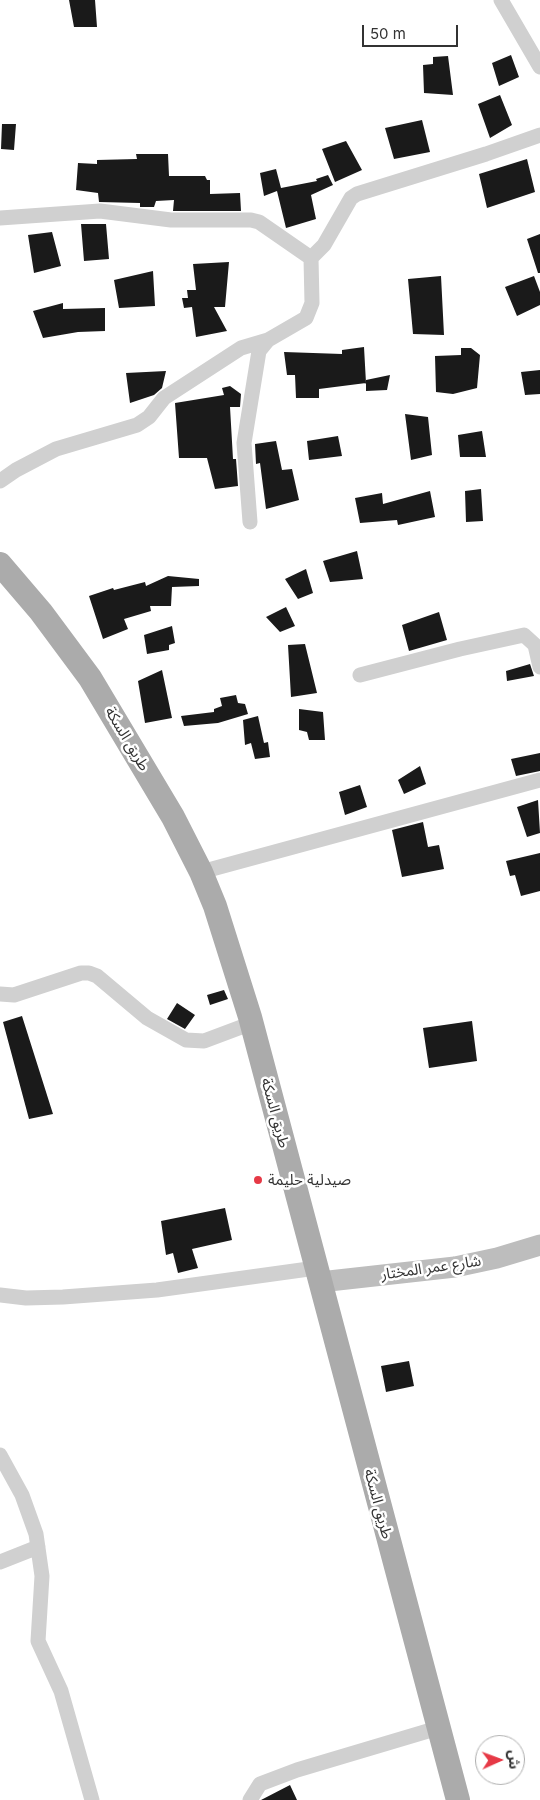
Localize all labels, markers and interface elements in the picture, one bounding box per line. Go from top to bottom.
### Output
scale bar [365,15,461,47]
text: 50 m [370,24,406,43]
street label: طريق السكة [101,704,153,774]
street label: طريق السكة [257,1076,293,1150]
place label: صيدلية حليمة [268,1171,351,1189]
marker: صيدلية حليمة [252,1174,264,1186]
street label: شارع عمر المختار [380,1252,482,1284]
street label: طريق السكة [360,1467,396,1541]
north arrow [475,1735,525,1785]
text: ش [506,1750,523,1769]

